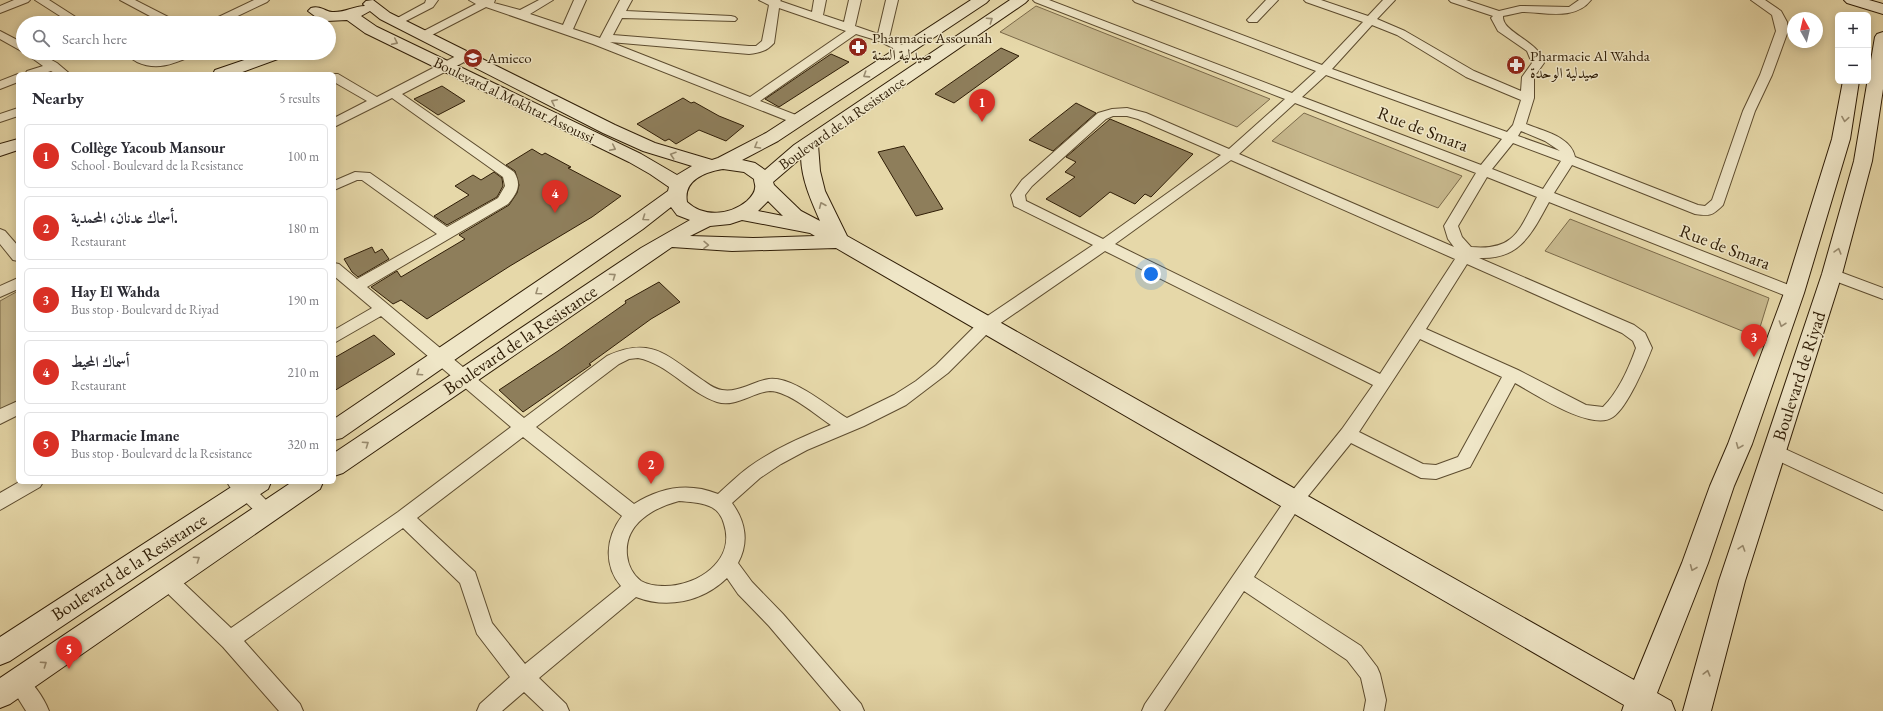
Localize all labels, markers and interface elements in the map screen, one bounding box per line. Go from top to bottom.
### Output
north arrow [1787,12,1823,48]
map controls [1835,12,1871,84]
button: + [1835,12,1871,48]
search box [16,16,336,60]
one-way arrow [986,17,993,25]
icon: search [30,27,52,49]
place label: Pharmacie Assounah صيدلية السنة [872,28,993,64]
text: Search here [62,29,127,48]
pharmacy icon: Pharmacie Assounah صيدلية السنة [847,36,869,58]
one-way arrow [391,37,398,45]
place label: Pharmacie Al Wahda صيدلية الوحدة [1530,46,1650,82]
school or university icon: Amieco [462,47,484,69]
place label: Amieco [486,48,532,67]
button: − [1835,48,1871,84]
street label: Boulevard al Mokhtar Assoussi [431,52,598,147]
pharmacy icon: Pharmacie Al Wahda صيدلية الوحدة [1505,54,1527,76]
one-way arrow [863,70,870,78]
street label: Boulevard de la Resistance [775,72,909,174]
text: Nearby [32,87,84,109]
pin: 1 [969,89,995,122]
text: 5 results [279,90,320,107]
one-way arrow [551,99,559,107]
street label: Rue de Smara [1375,101,1473,157]
one-way arrow [1841,116,1849,123]
text: Collège Yacoub Mansour [71,138,225,157]
one-way arrow [754,141,761,148]
one-way arrow [609,143,616,151]
text: 1 [43,148,49,165]
text: 100 m [288,148,319,165]
one-way arrow [670,151,677,159]
text: School · Boulevard de la Resistance [71,157,243,174]
pin: 4 [542,180,568,213]
one-way arrow [819,202,827,210]
text: أسماك عدنان، المحمدية. [71,208,178,227]
one-way arrow [642,213,649,221]
street label: Rue de Smara [1677,219,1775,275]
text: 2 [43,220,49,237]
text: 180 m [288,220,319,237]
text: Restaurant [71,233,126,250]
one-way arrow [703,240,709,249]
one-way arrow [1833,248,1842,255]
your location [1141,264,1161,284]
one-way arrow [608,274,615,281]
street label: Boulevard de la Resistance [438,279,601,400]
text: Hay El Wahda [71,282,160,301]
one-way arrow [535,287,542,295]
text: 3 [43,292,49,309]
text: 190 m [288,292,319,309]
text: Bus stop · Boulevard de Riyad [71,301,219,318]
street label: Boulevard de Riyad [1767,307,1831,443]
one-way arrow [1779,320,1787,327]
pin: 3 [1741,324,1767,357]
text: أسماك المحيط [71,352,130,371]
text: 4 [43,364,49,381]
text: 210 m [288,364,319,381]
one-way arrow [416,368,423,376]
text: Restaurant [71,377,126,394]
text: Pharmacie Imane [71,426,179,445]
text: 5 [43,436,49,453]
text: 320 m [288,436,319,453]
one-way arrow [362,441,369,449]
one-way arrow [1735,443,1743,450]
text: Bus stop · Boulevard de la Resistance [71,445,252,462]
pin: 2 [638,451,664,484]
street label: Boulevard de la Resistance [47,508,211,625]
one-way arrow [1738,545,1746,552]
one-way arrow [193,557,200,564]
one-way arrow [1689,564,1697,571]
pin: 5 [56,636,82,669]
one-way arrow [40,661,47,669]
one-way arrow [1702,670,1711,677]

